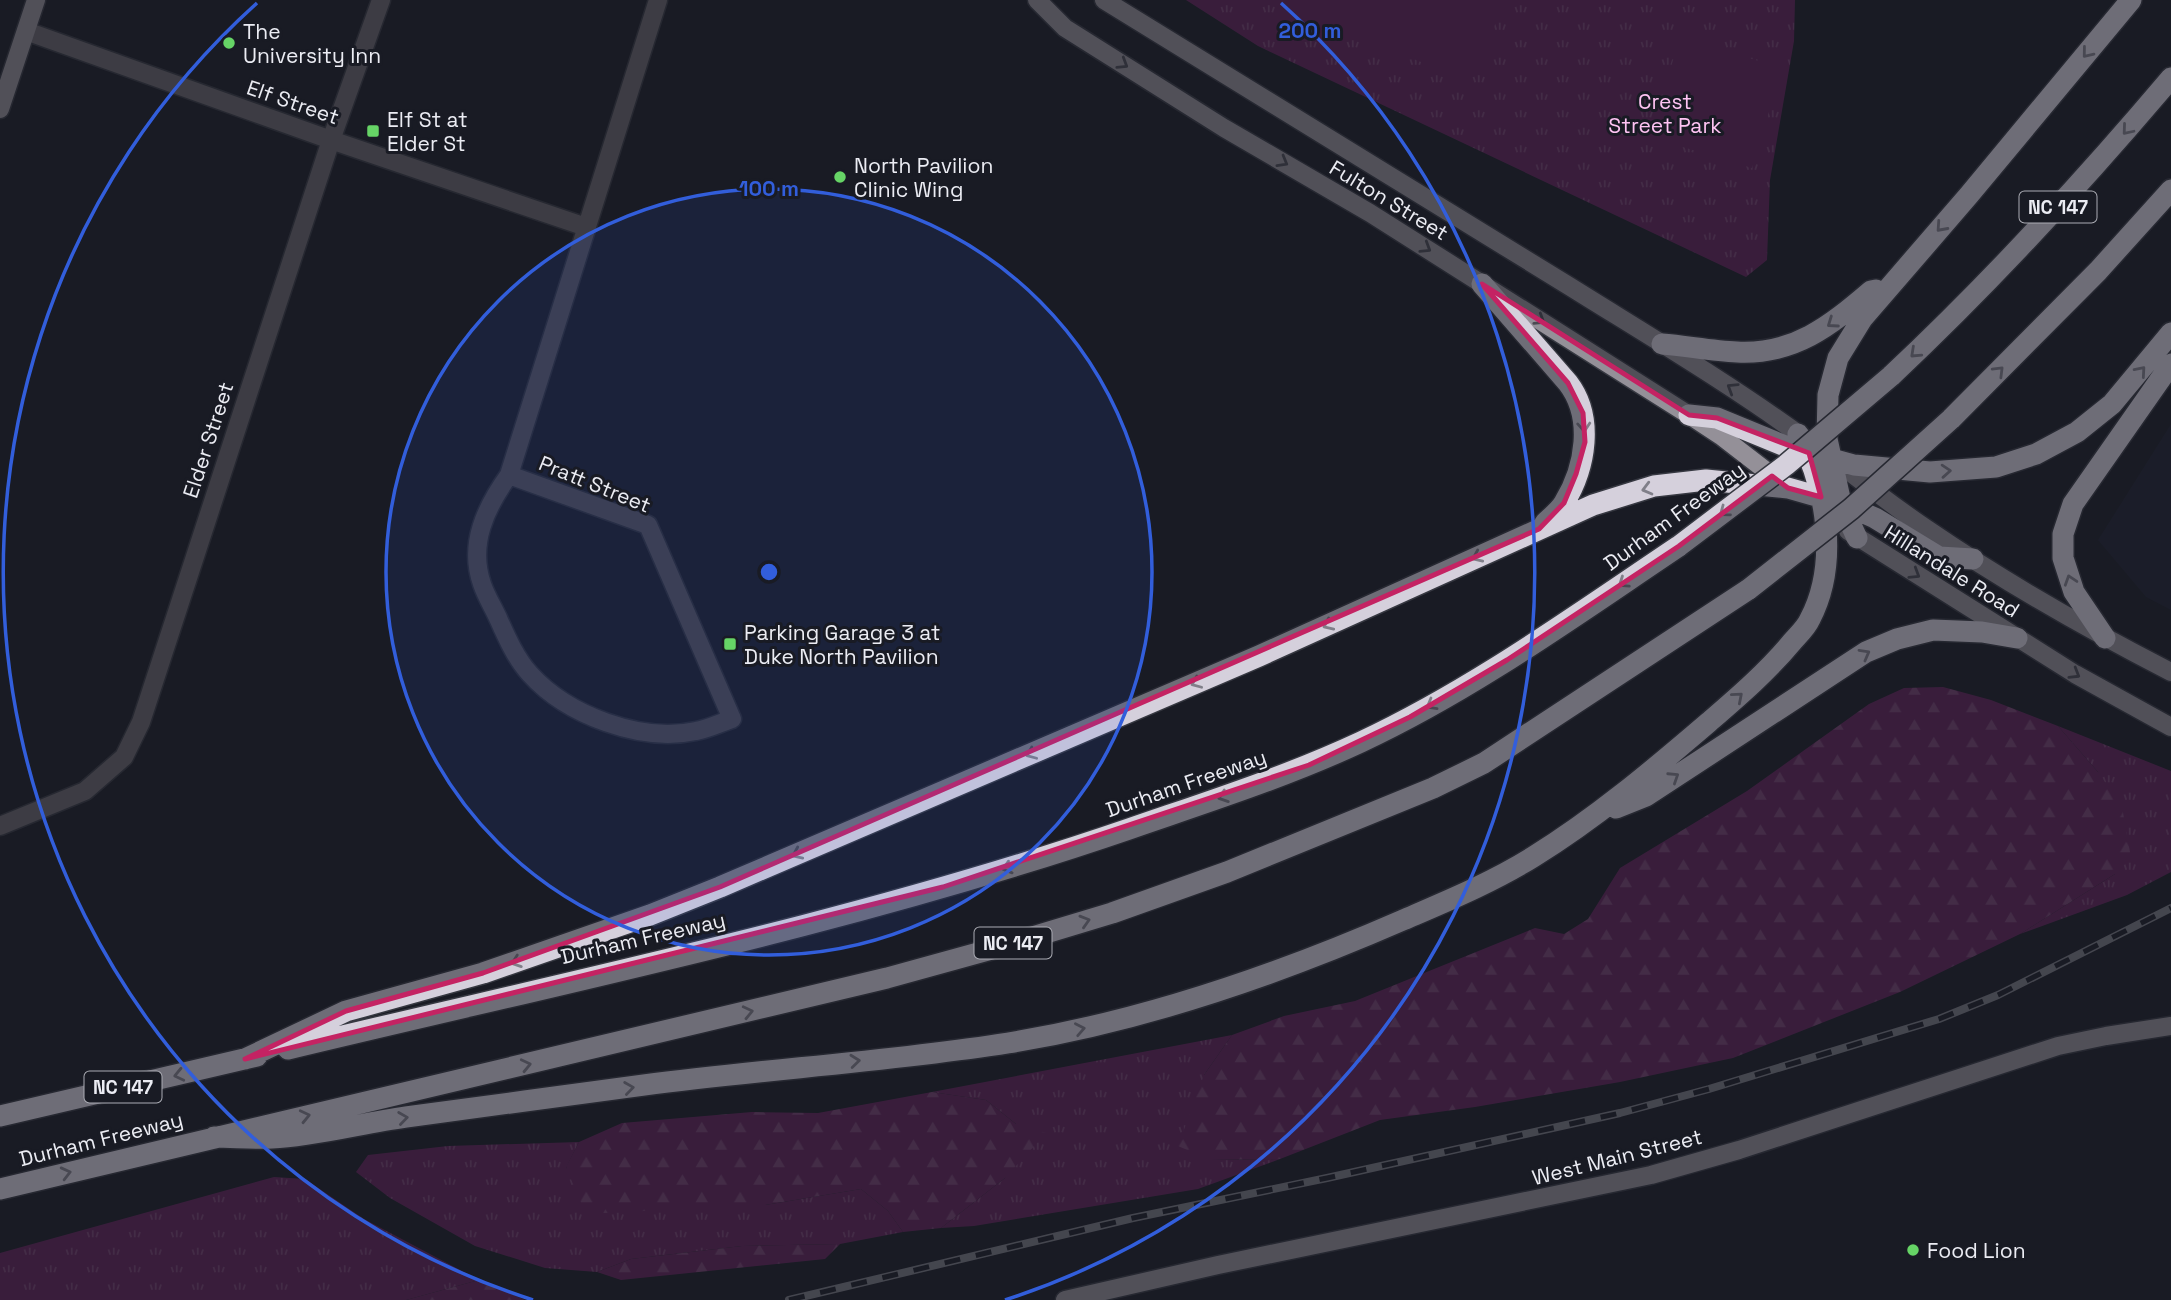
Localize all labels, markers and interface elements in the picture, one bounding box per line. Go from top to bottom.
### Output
text: 200 m [1279,17,1341,44]
place label: The University Inn [243,18,381,69]
marker: The University Inn [221,35,237,51]
one-way arrow [2083,45,2096,57]
one-way arrow [1115,56,1128,69]
street label: Elf Street [243,74,343,130]
park label: Crest Street Park [1608,88,1722,139]
place label: Elf St at Elder St [387,106,468,157]
one-way arrow [2123,122,2135,135]
marker: Elf St at Elder St [365,123,381,139]
place label: North Pavilion Clinic Wing [854,152,993,203]
one-way arrow [1275,154,1288,167]
street label: Fulton Street [1325,154,1453,246]
marker: North Pavilion Clinic Wing [832,169,848,185]
text: 100 m [739,175,799,202]
road number: NC 147 [2020,192,2096,223]
one-way arrow [1937,219,1949,232]
one-way arrow [1419,240,1432,253]
one-way arrow [1532,312,1545,325]
one-way arrow [1827,315,1840,327]
one-way arrow [1910,345,1923,357]
one-way arrow [1991,366,2004,379]
one-way arrow [2133,366,2145,379]
street label: Elder Street [177,379,239,501]
one-way arrow [1727,383,1740,396]
one-way arrow [1577,422,1592,433]
street label: Pratt Street [535,449,655,519]
street label: Durham Freeway [1598,456,1750,576]
one-way arrow [1941,464,1952,479]
one-way arrow [1641,480,1653,495]
one-way arrow [1720,503,1732,516]
street label: Hillandale Road [1879,519,2025,623]
one-way arrow [1472,549,1484,563]
centre of rings [757,560,781,584]
one-way arrow [1907,566,1920,579]
one-way arrow [2064,574,2079,586]
one-way arrow [1617,575,1630,588]
one-way arrow [1323,617,1335,631]
place label: Parking Garage 3 at Duke North Pavilion [744,619,940,670]
marker: Parking Garage 3 at Duke North Pavilion [722,636,738,652]
one-way arrow [1858,649,1870,662]
one-way arrow [2068,666,2081,679]
one-way arrow [1191,675,1203,689]
one-way arrow [1730,693,1743,705]
one-way arrow [1425,697,1438,710]
street label: Durham Freeway [1102,743,1270,823]
one-way arrow [1026,746,1038,760]
one-way arrow [1666,773,1679,786]
one-way arrow [1217,789,1230,803]
one-way arrow [792,846,804,860]
one-way arrow [1001,860,1013,875]
street label: Durham Freeway [558,906,728,970]
one-way arrow [1079,915,1091,929]
road number: NC 147 [974,928,1052,959]
one-way arrow [511,954,523,968]
one-way arrow [741,1006,753,1020]
one-way arrow [1074,1022,1086,1037]
one-way arrow [849,1054,861,1069]
one-way arrow [520,1059,532,1073]
one-way arrow [173,1067,185,1081]
road number: NC 147 [85,1072,162,1102]
one-way arrow [623,1080,635,1095]
street label: Durham Freeway [16,1106,186,1172]
one-way arrow [299,1110,311,1124]
one-way arrow [398,1110,409,1125]
street label: West Main Street [1529,1123,1705,1191]
one-way arrow [60,1167,72,1181]
place label: Food Lion [1927,1237,2026,1264]
marker: Food Lion [1905,1242,1921,1258]

